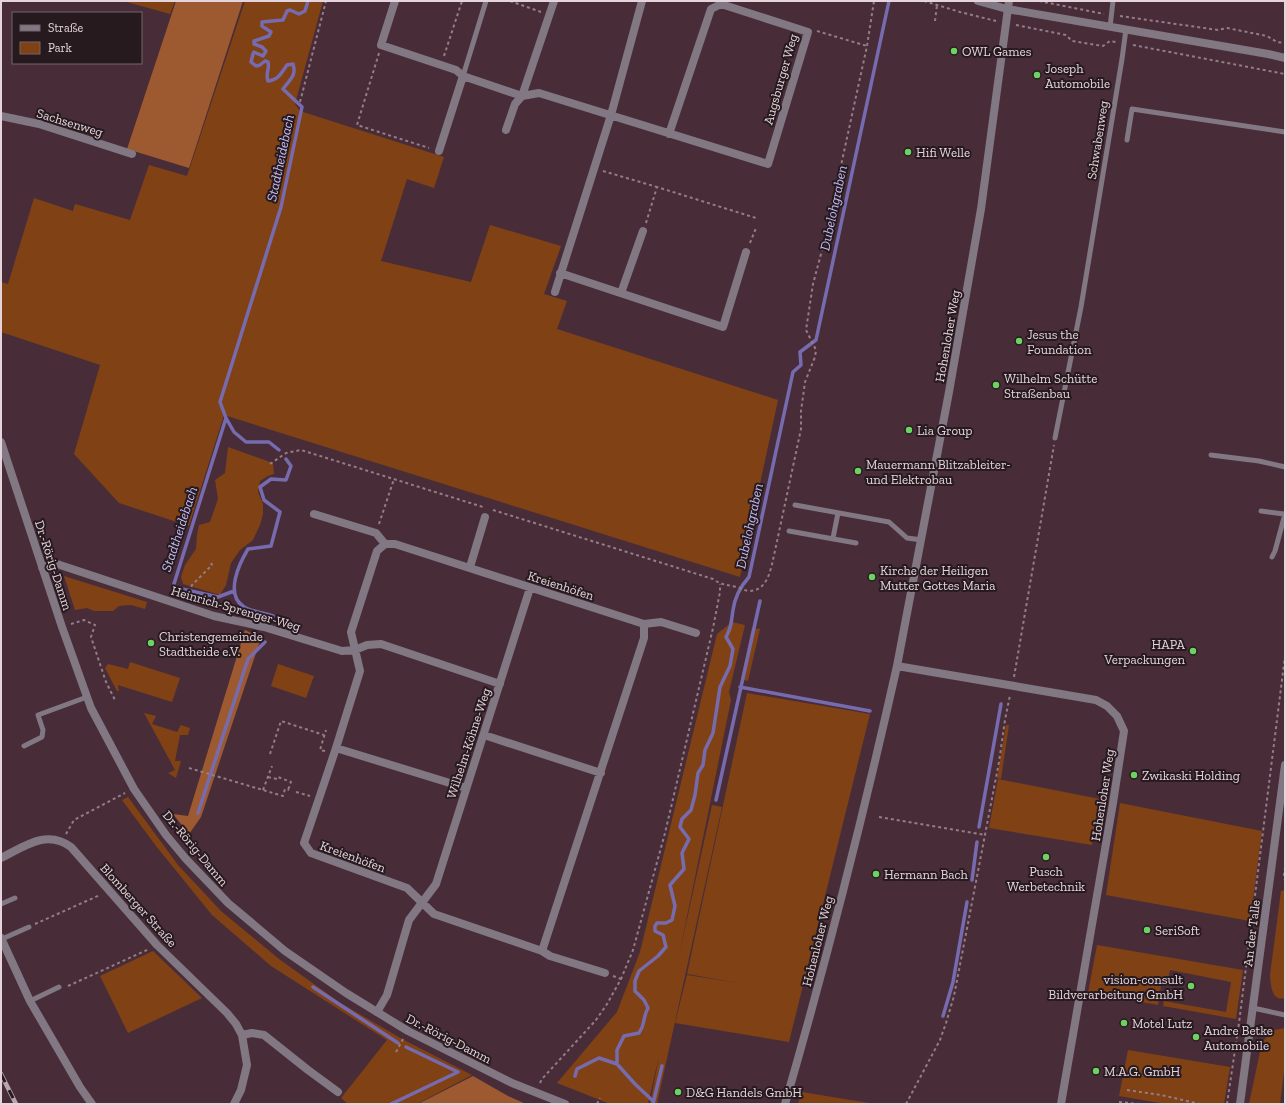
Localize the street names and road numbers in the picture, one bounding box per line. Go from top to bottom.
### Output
street label: Augsburger Weg [760,32,801,126]
street label: Schwabenweg [1084,100,1111,181]
street label: Sachsenweg [35,105,105,140]
street label: Hohenloher Weg [932,289,963,383]
street label: Dr.-Rörig-Damm [32,518,75,613]
street label: Kreienhöfen [526,568,596,603]
street label: Heinrich-Sprenger-Weg [169,583,302,634]
street label: Wilhelm-Köhne-Weg [444,686,493,800]
street label: Hohenloher Weg [1088,748,1117,842]
street label: Dr.-Rörig-Damm [160,808,232,890]
street label: Kreienhöfen [318,838,388,875]
street label: Blomberger Straße [97,860,180,950]
street label: Hohenloher Weg [799,894,836,988]
street label: An der Talle [1240,899,1263,967]
street label: Dr.-Rörig-Damm [404,1010,495,1067]

